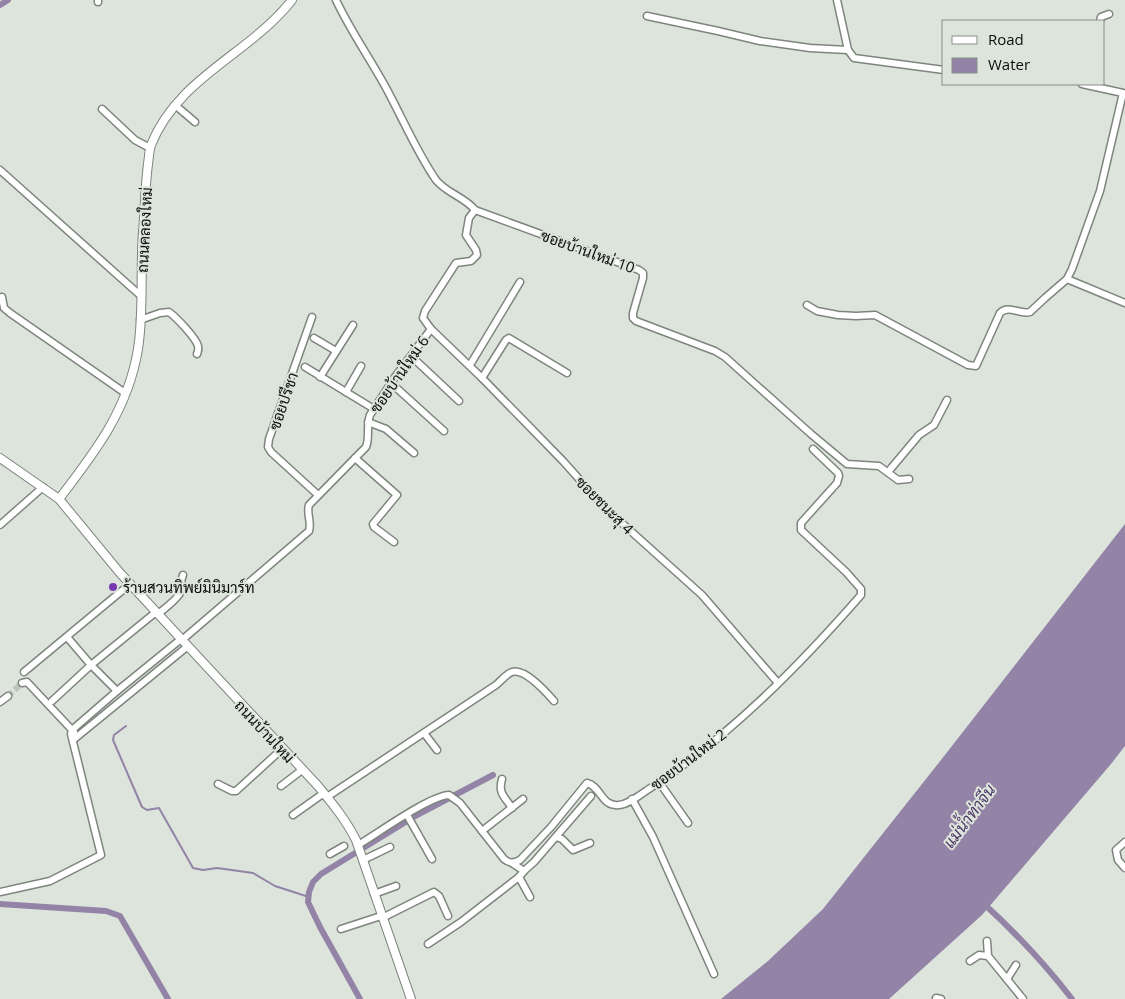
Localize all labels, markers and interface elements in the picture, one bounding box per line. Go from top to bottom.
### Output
legend [942,20,1105,85]
text: Road [988,29,1024,49]
text: Water [988,54,1030,74]
street label: ถนนคลองใหม่ [132,187,156,273]
street label: ซอยบ้านใหม่ 10 [538,225,638,277]
street label: ซอยบ้านใหม่ 6 [365,331,433,417]
street label: ซอยปรีชา [264,369,302,433]
street label: ซอยชนะสุ 4 [570,472,639,540]
place label: ร้านสวนทิพย์มินิมาร์ท [123,577,255,597]
marker: ร้านสวนทิพย์มินิมาร์ท [107,581,119,593]
street label: ถนนบ้านใหม่ [231,695,299,767]
street label: ซอยบ้านใหม่ 2 [646,724,730,794]
water label: แม่น้ำท่าจีน [935,778,1000,852]

